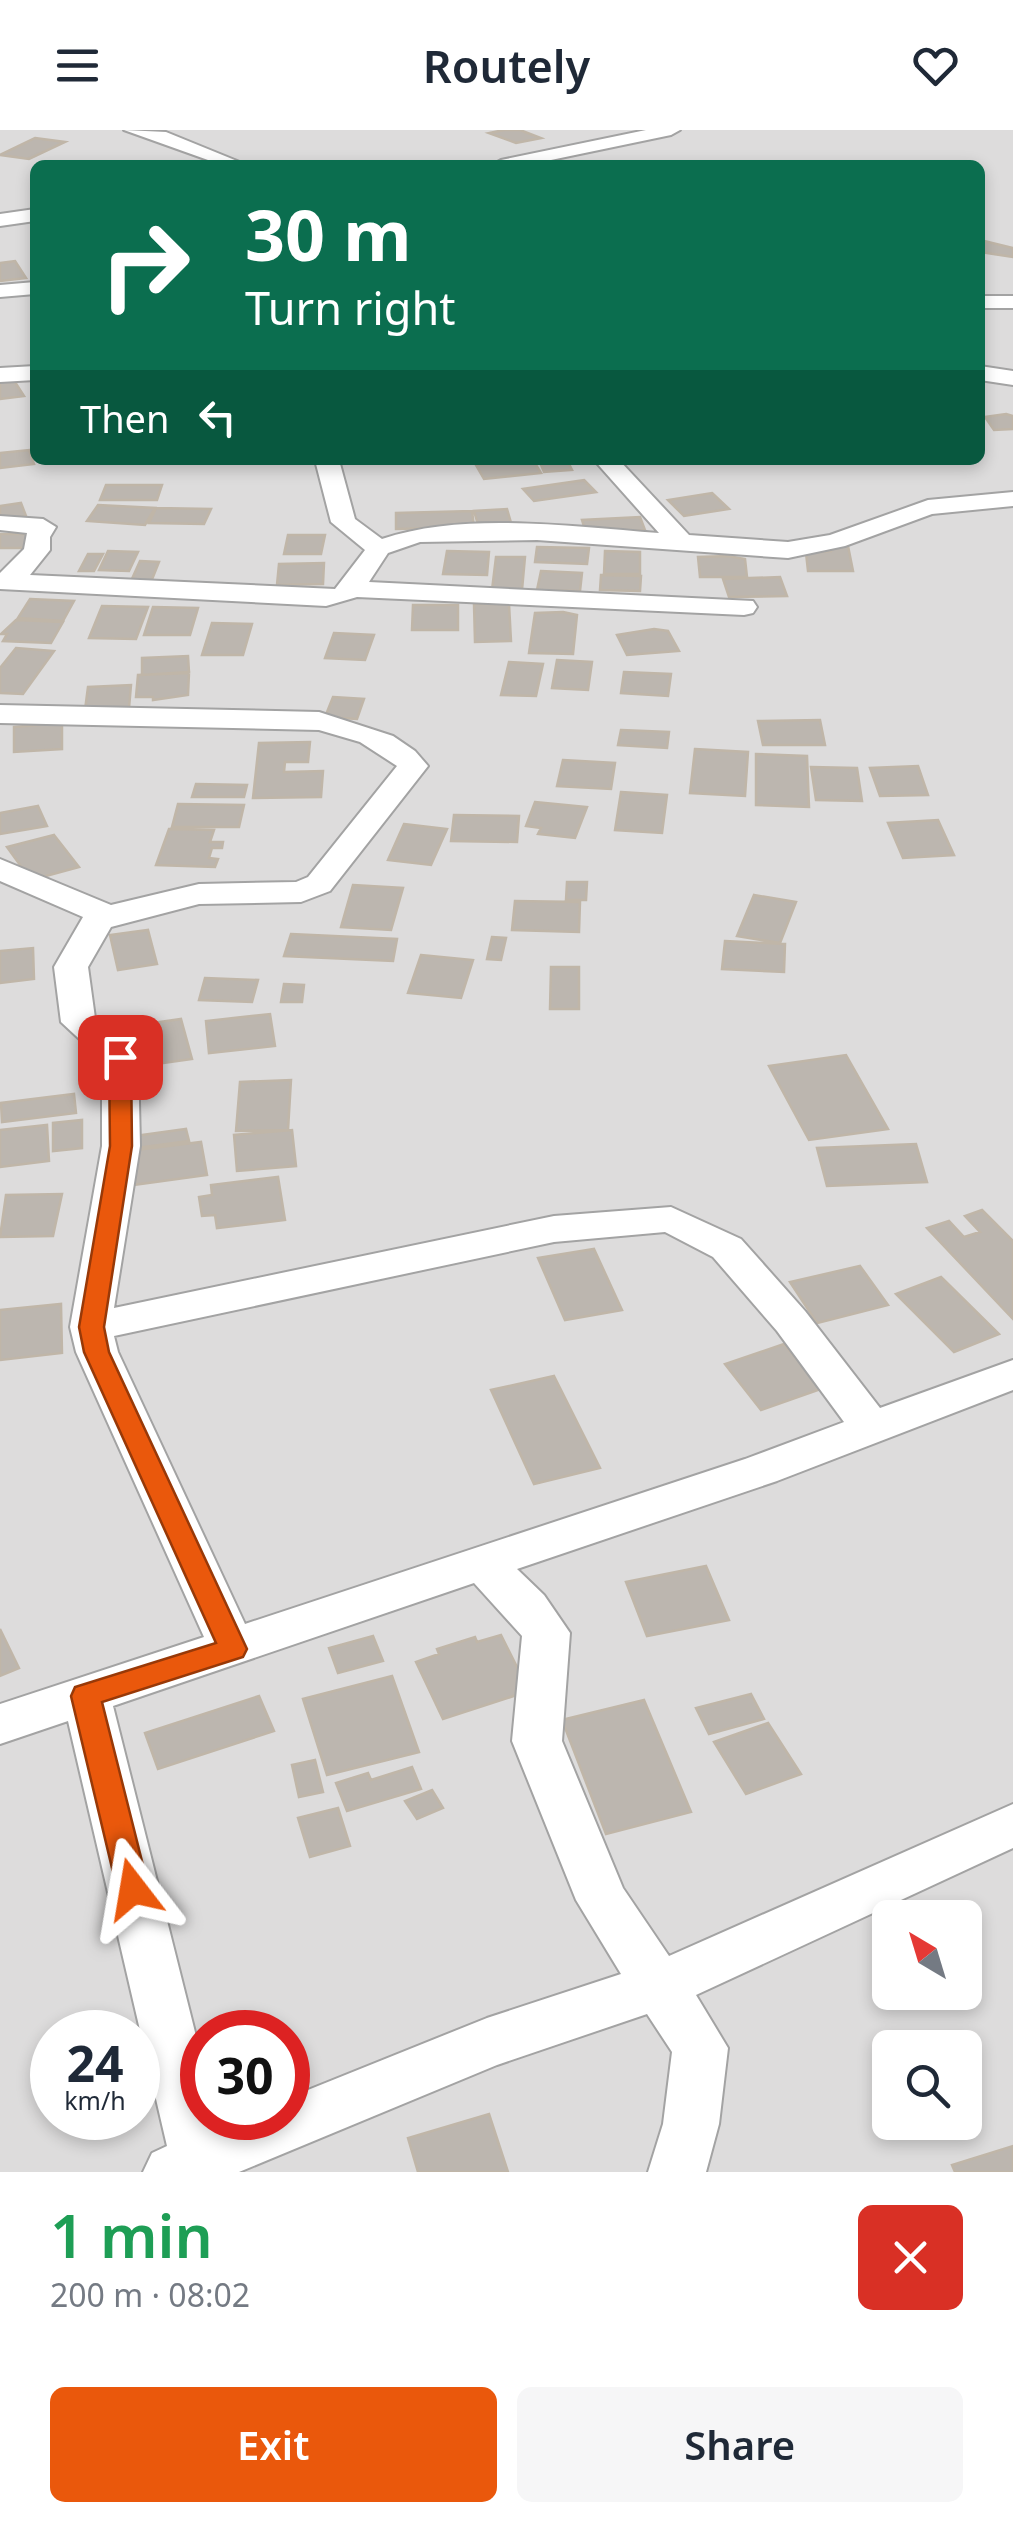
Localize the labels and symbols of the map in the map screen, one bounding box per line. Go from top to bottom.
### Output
pin [78,1015,163,1100]
position arrow [81,1837,185,1941]
north arrow [872,1900,982,2010]
speed limit sign: 30 [180,2010,310,2140]

